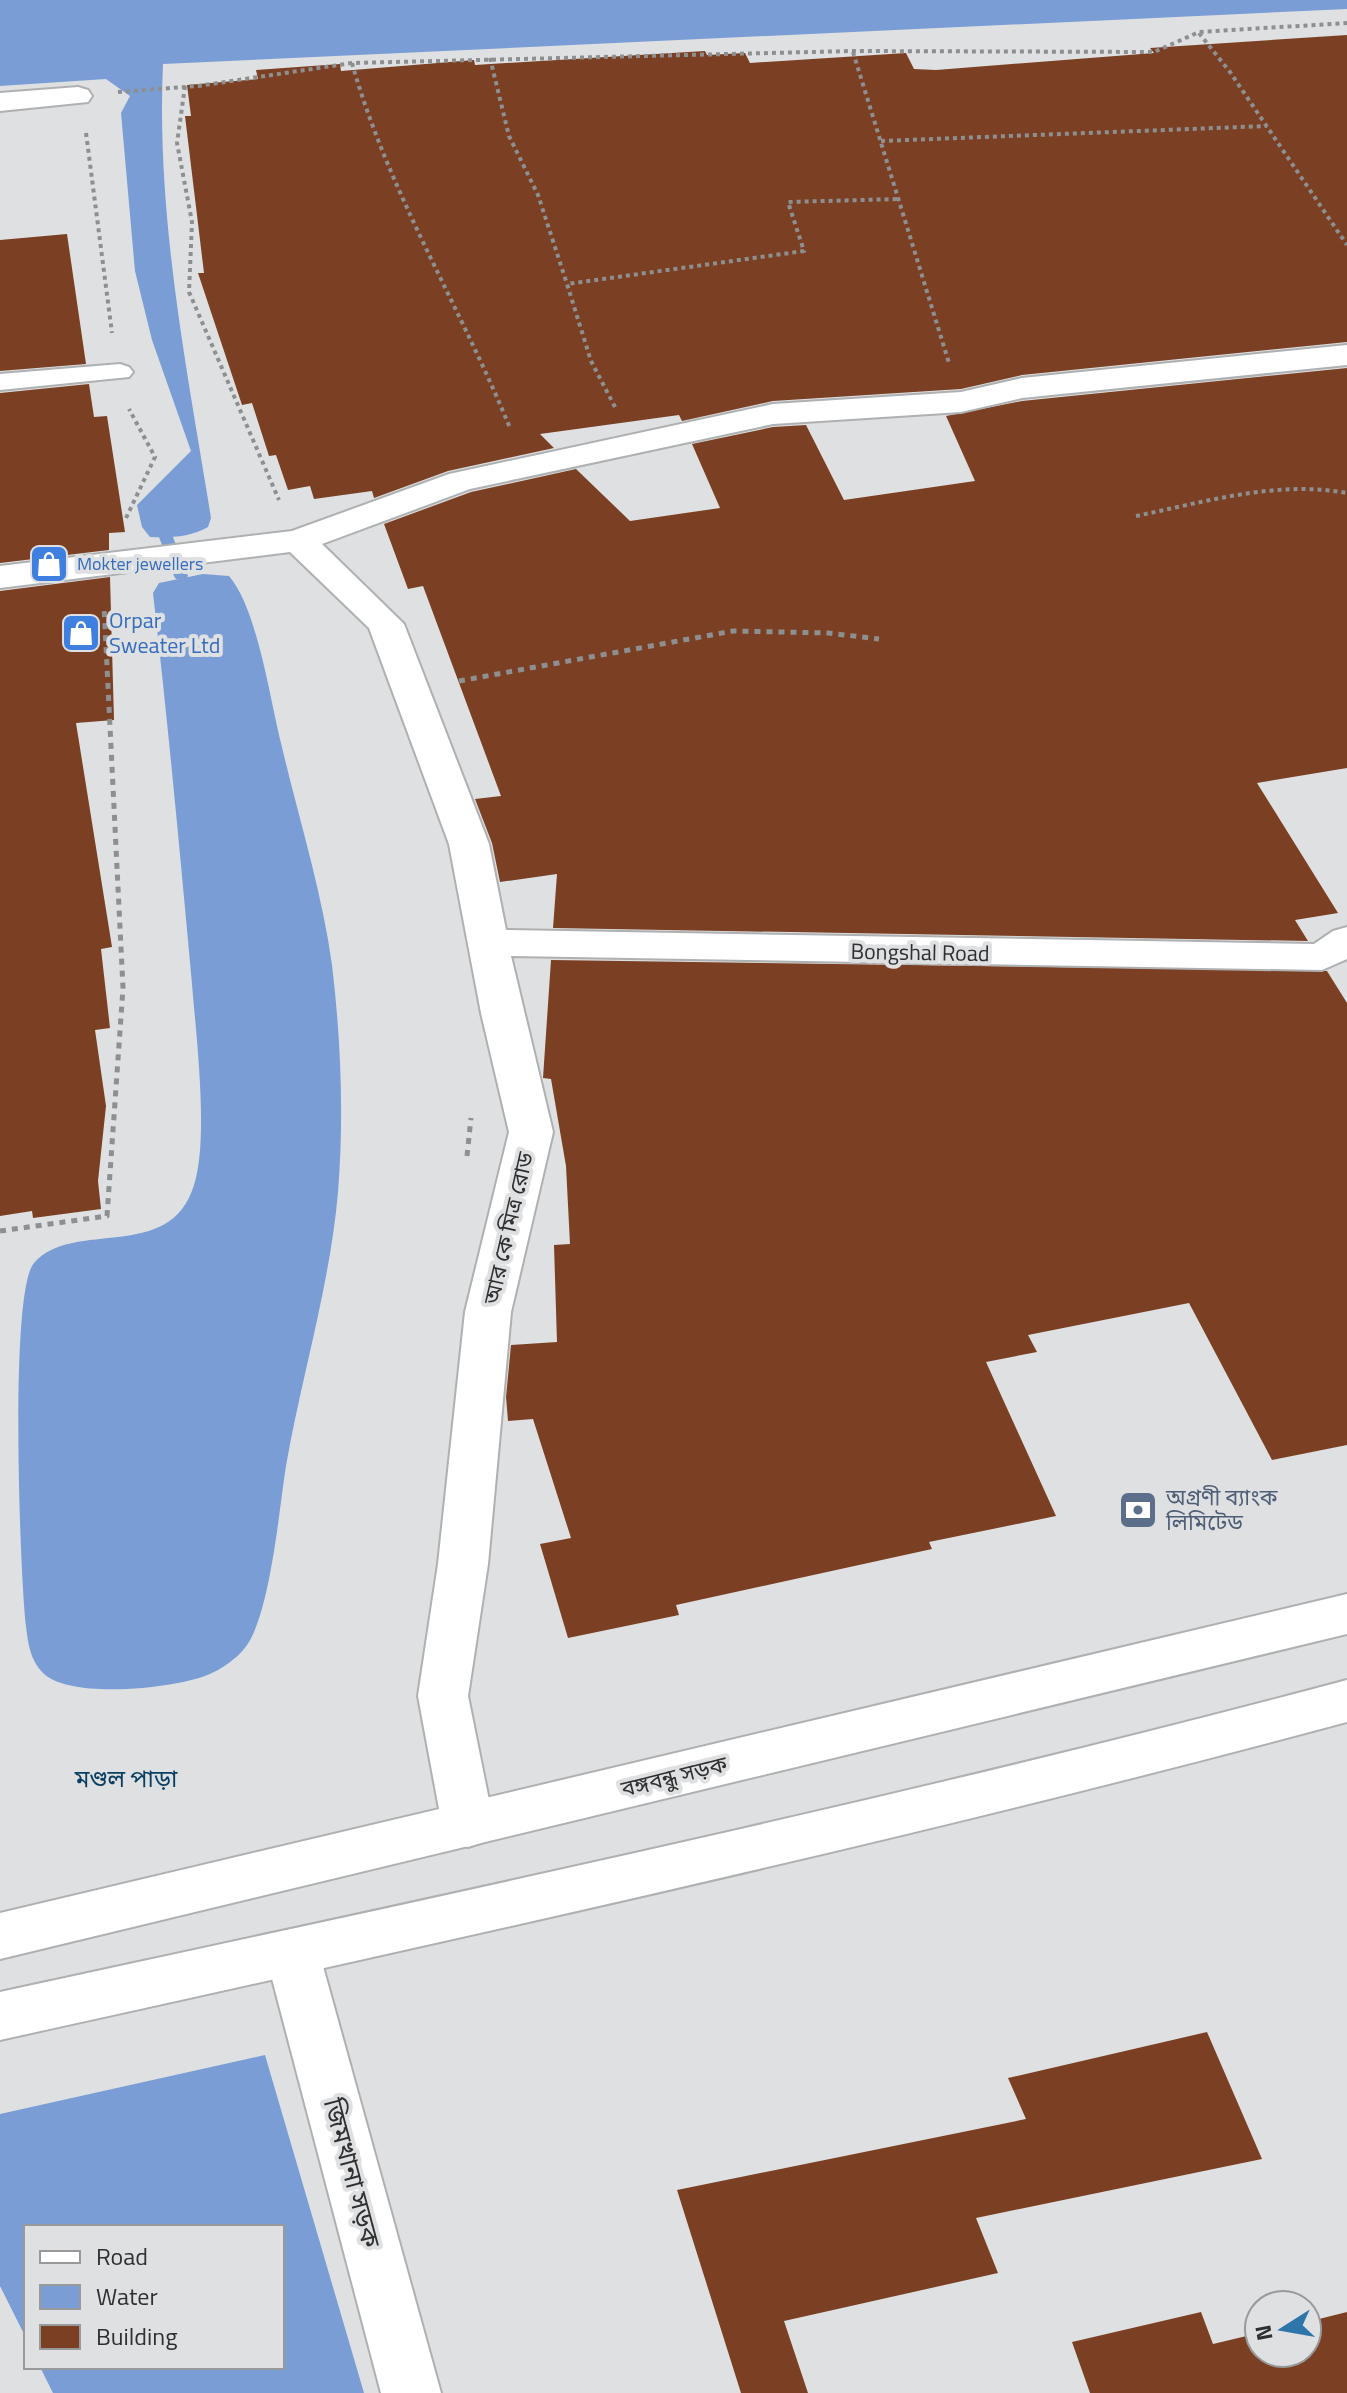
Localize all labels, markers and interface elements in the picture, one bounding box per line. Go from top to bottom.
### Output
shop icon: Mokter jewellers [28,543,70,585]
place label: Mokter jewellers [77,550,203,577]
place label: Orpar Sweater Ltd [109,603,220,662]
shop icon: Orpar Sweater Ltd [60,612,102,654]
street label: Bongshal Road [850,934,990,970]
street label: আর কে মিত্র রোড [474,1148,542,1308]
place label: অগ্রণী ব্যাংক লিমিটেড [1165,1480,1278,1539]
bank icon: অগ্রণী ব্যাংক লিমিটেড [1117,1489,1159,1531]
street label: বঙ্গবন্ধু সড়ক [616,1746,731,1806]
district label: মণ্ডল পাড়া [74,1760,178,1796]
street label: জিমখানা সড়ক [314,2093,391,2253]
legend [24,2225,284,2369]
text: Road [96,2238,148,2274]
text: Water [96,2278,158,2314]
north arrow [1243,2289,1323,2369]
text: Building [96,2318,178,2354]
text: N [1245,2322,1282,2344]

